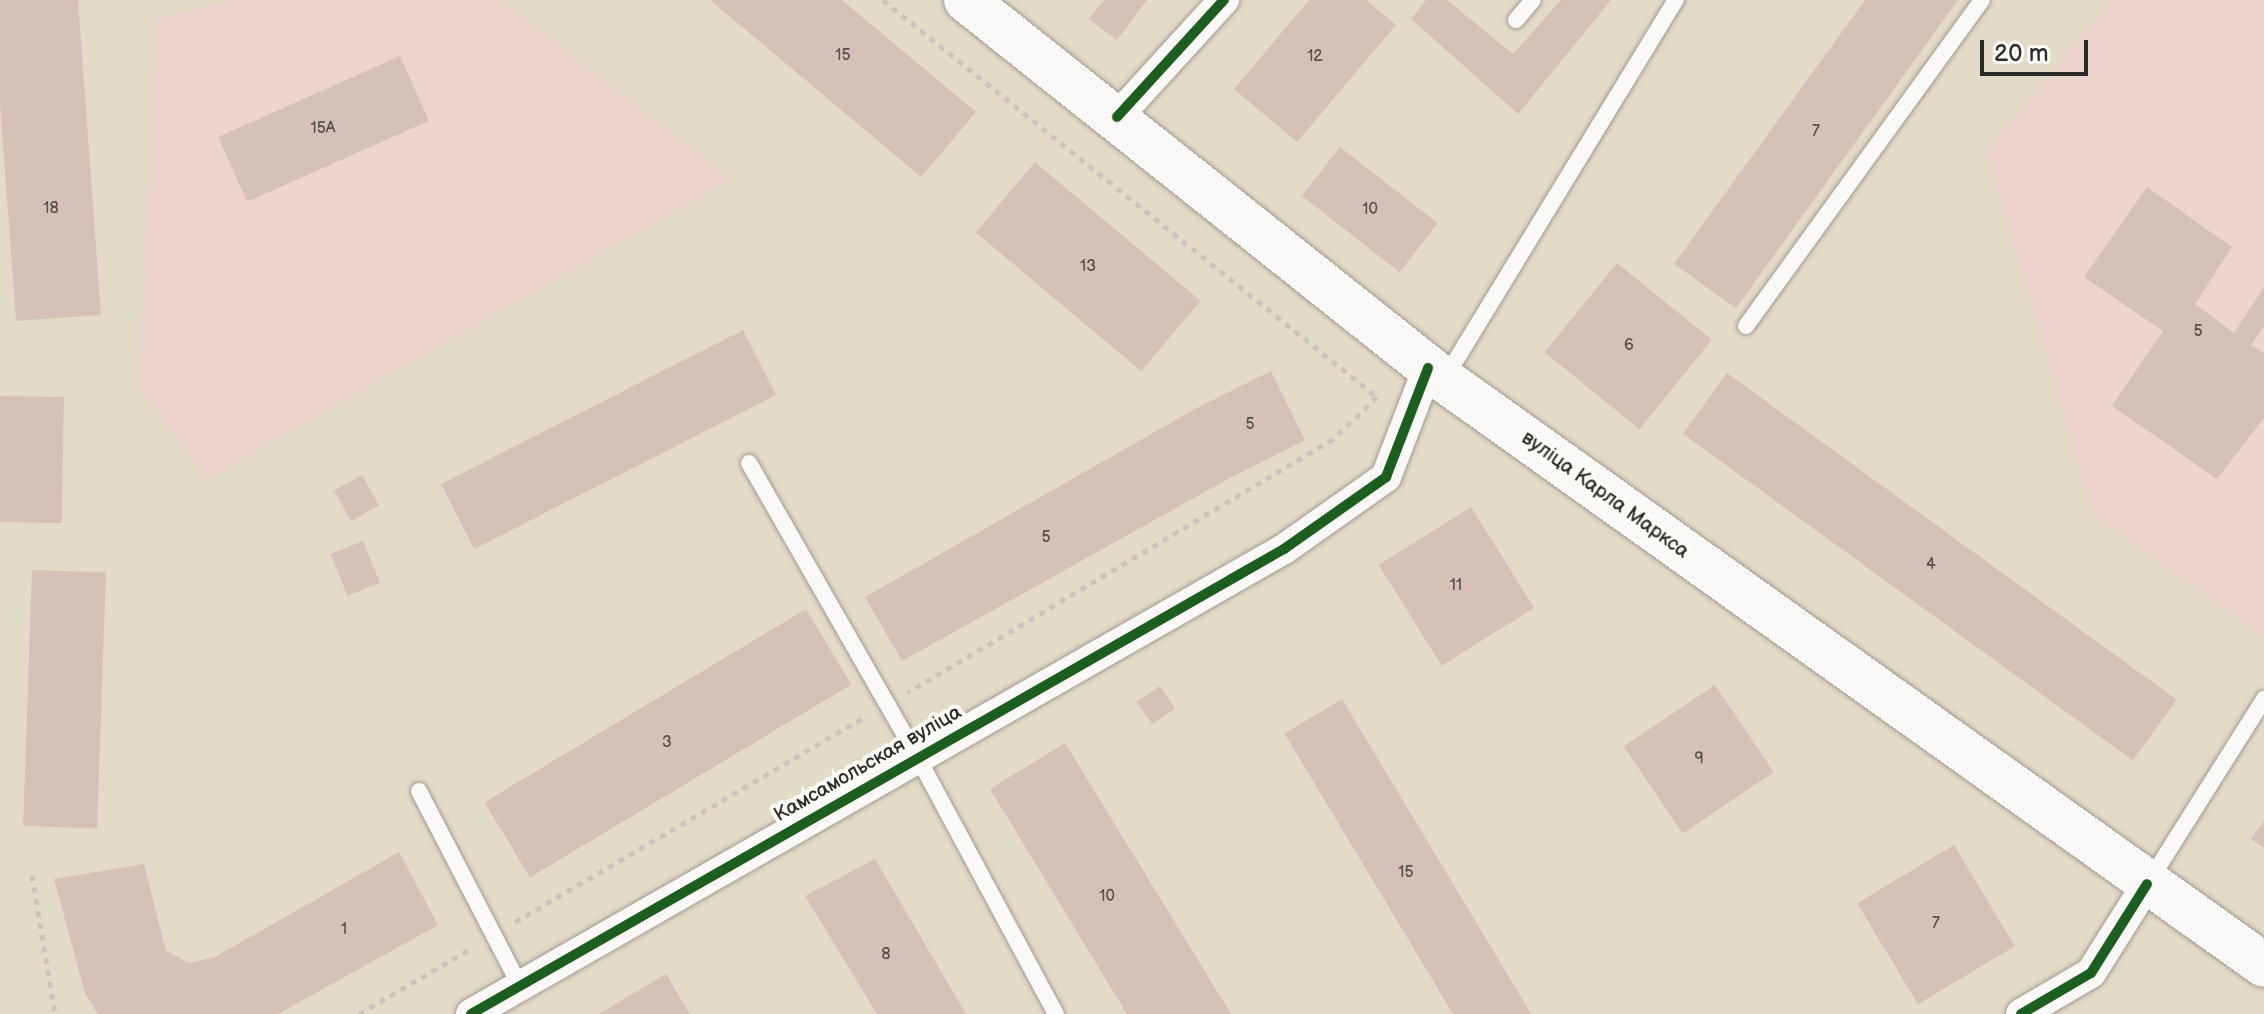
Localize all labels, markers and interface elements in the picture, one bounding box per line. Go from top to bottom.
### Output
scale bar [1984,24,2092,74]
text: 20 m [1994,39,2049,68]
house number: 15 [835,46,851,66]
house number: 12 [1307,47,1323,67]
house number: 15А [310,119,336,139]
house number: 7 [1812,122,1820,142]
house number: 18 [43,199,59,219]
house number: 10 [1362,200,1378,220]
house number: 13 [1080,257,1096,277]
house number: 5 [2193,322,2203,342]
house number: 6 [1624,336,1634,356]
house number: 5 [1245,415,1255,435]
street label: вуліца Карла Маркса [1517,426,1693,564]
house number: 5 [1041,528,1051,548]
house number: 4 [1926,555,1936,575]
house number: 11 [1450,576,1462,596]
street label: Камсамольская вуліца [770,701,966,827]
house number: 3 [662,733,672,753]
house number: 9 [1694,749,1704,769]
house number: 15 [1398,863,1414,883]
house number: 10 [1099,887,1115,907]
house number: 7 [1932,914,1940,934]
house number: 1 [341,920,347,940]
house number: 8 [881,945,891,965]

